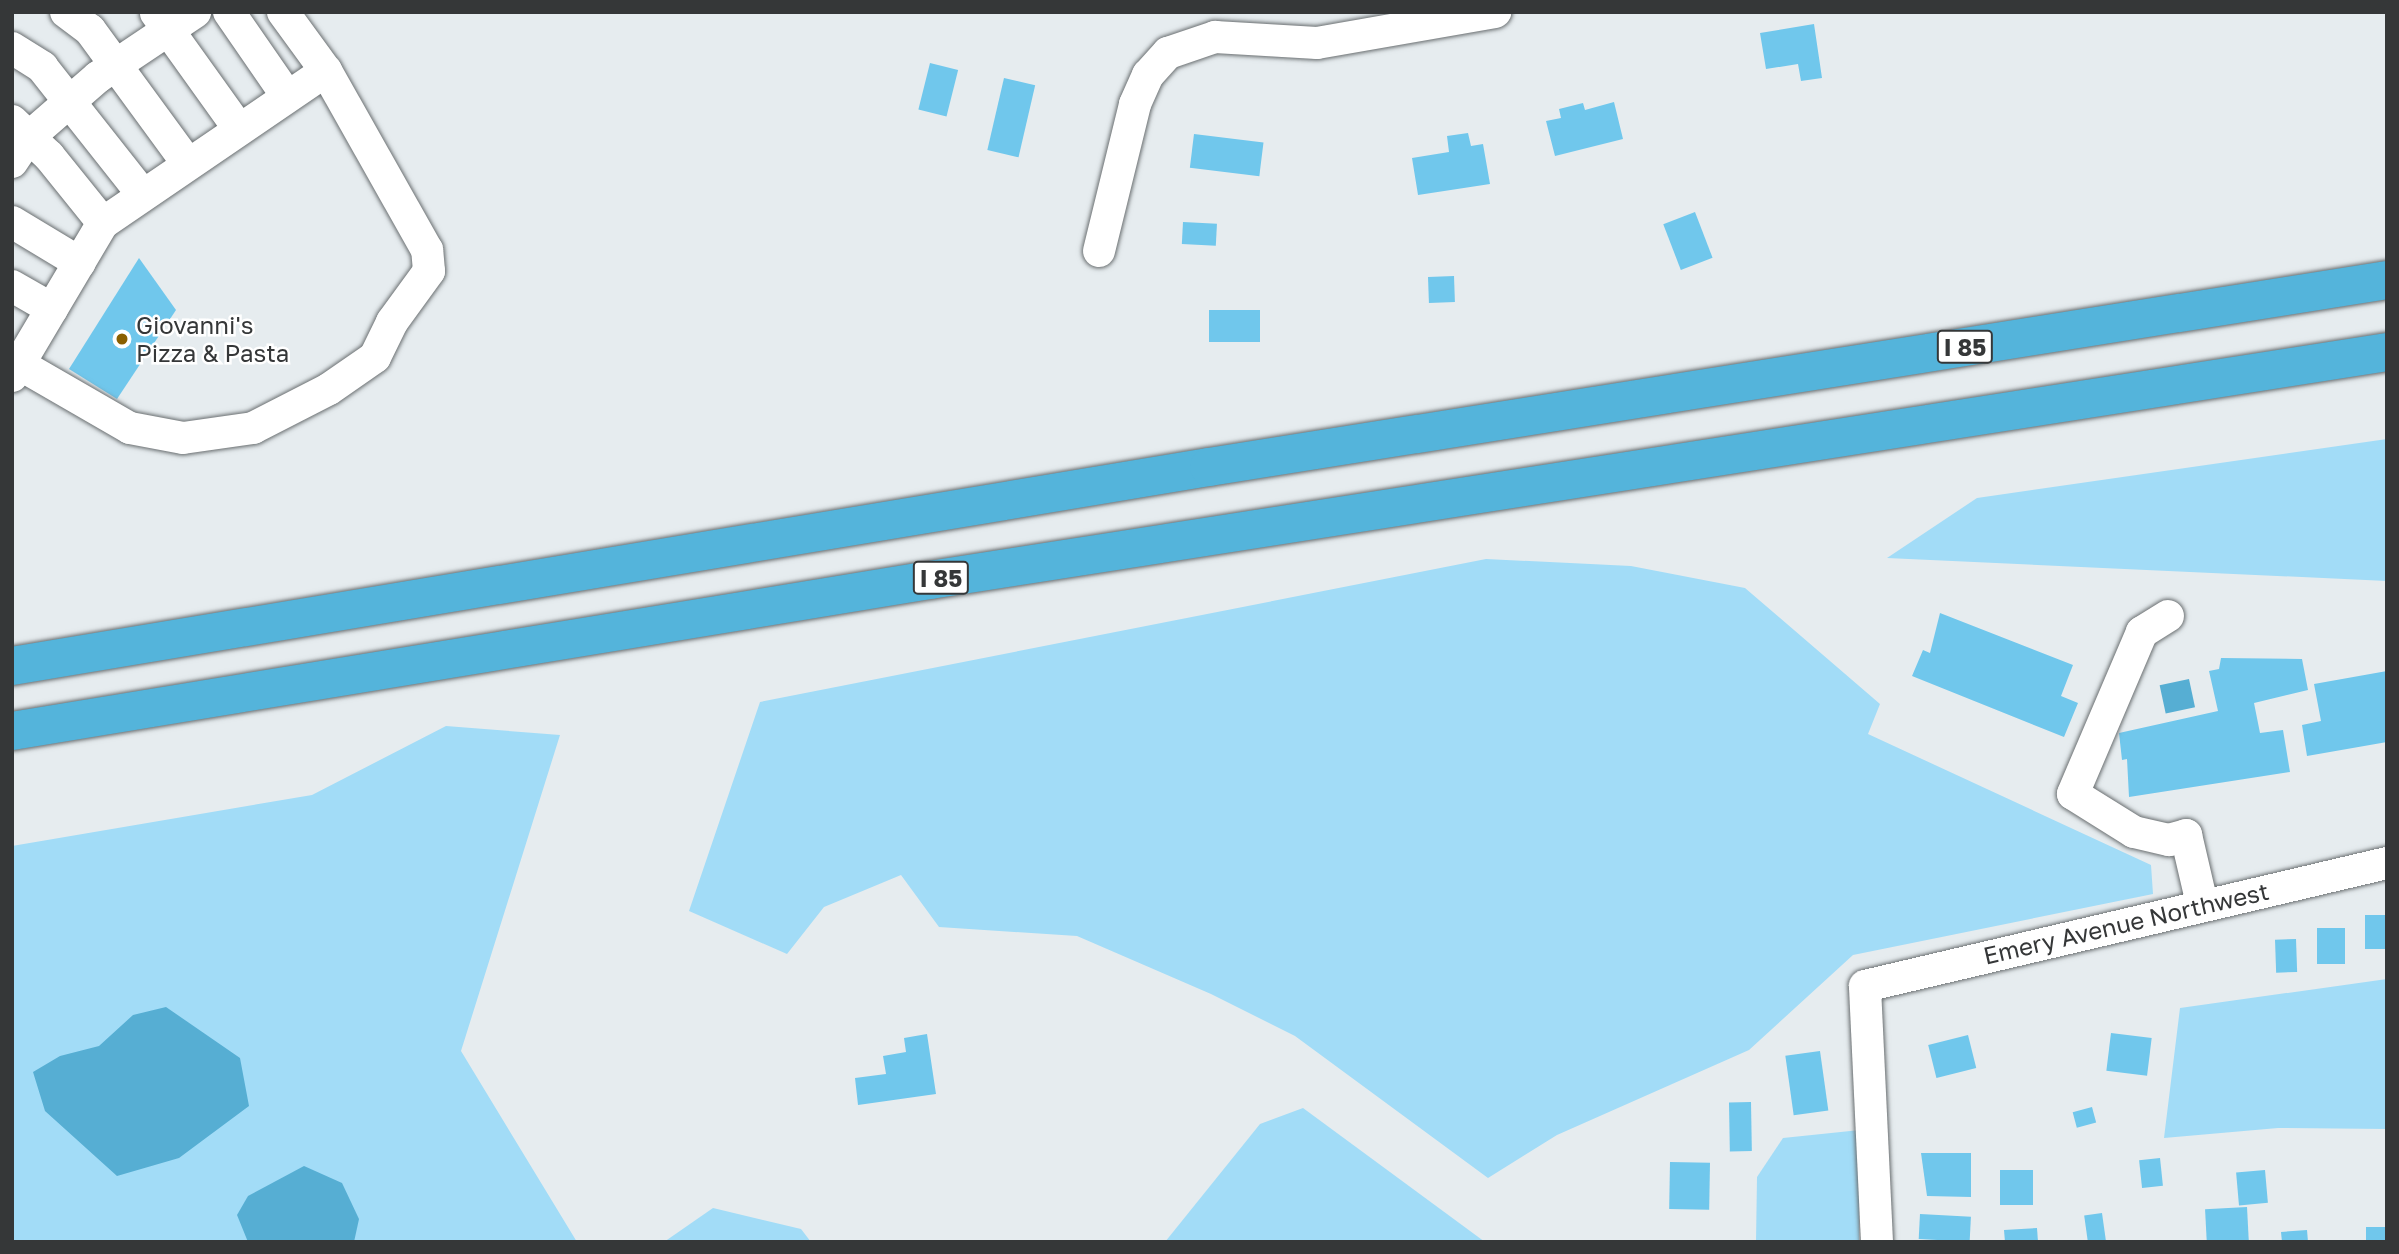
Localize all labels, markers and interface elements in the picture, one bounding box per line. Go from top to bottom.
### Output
place label: Giovanni's Pizza & Pasta [136,311,289,367]
road number: I 85 [1935,328,1995,366]
marker: Giovanni's Pizza & Pasta [114,331,130,347]
road number: I 85 [911,558,971,598]
street label: Emery Avenue Northwest [1980,876,2272,970]

